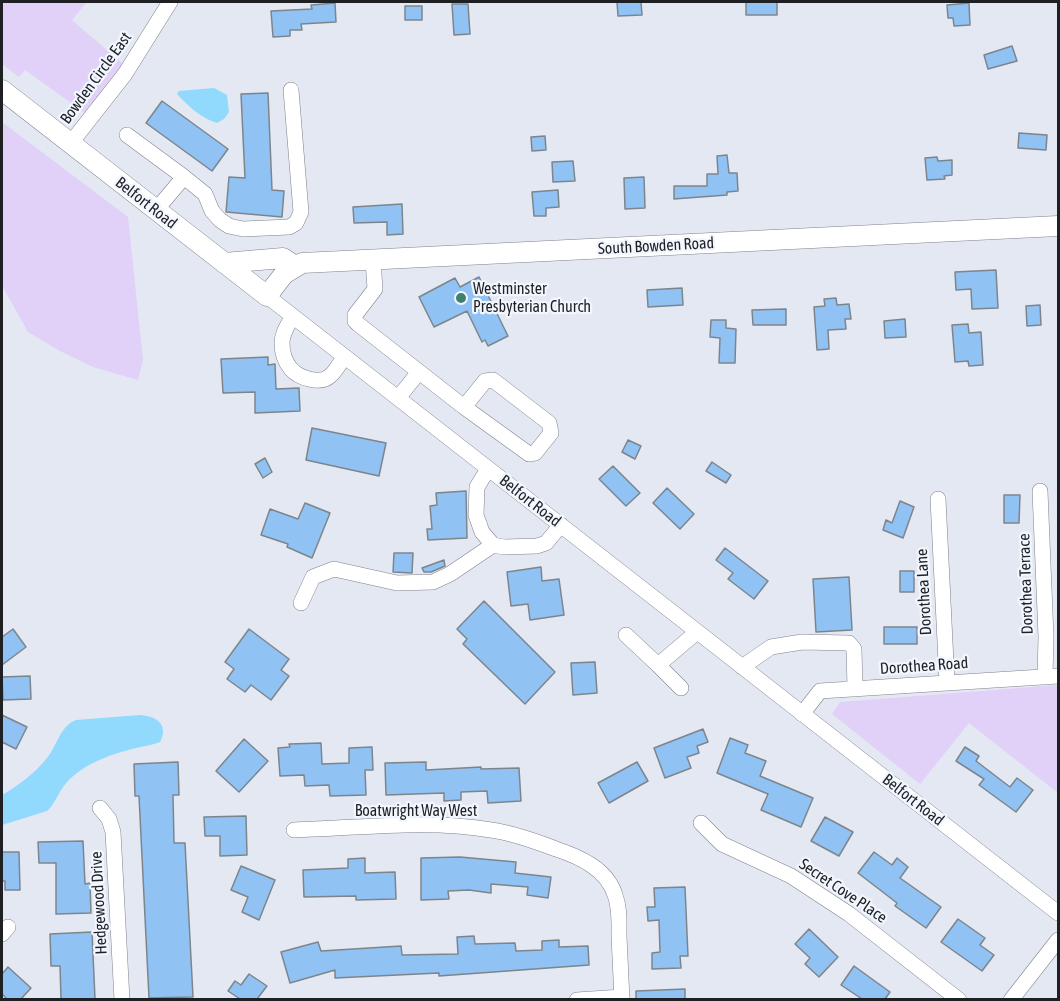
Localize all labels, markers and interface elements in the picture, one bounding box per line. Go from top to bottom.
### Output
street label: Bowden Circle East [56,28,136,128]
street label: Belfort Road [111,173,181,233]
street label: South Bowden Road [597,233,715,259]
place label: Westminster Presbyterian Church [473,279,591,317]
marker: Westminster Presbyterian Church [454,291,468,305]
street label: Belfort Road [495,471,565,531]
street label: Dorothea Terrace [1015,533,1037,635]
street label: Dorothea Lane [912,548,936,636]
street label: Dorothea Road [879,653,969,679]
street label: Belfort Road [878,770,948,830]
street label: Boatwright Way West [355,801,477,821]
street label: Hedgewood Drive [87,851,111,955]
street label: Secret Cove Place [795,855,891,927]

